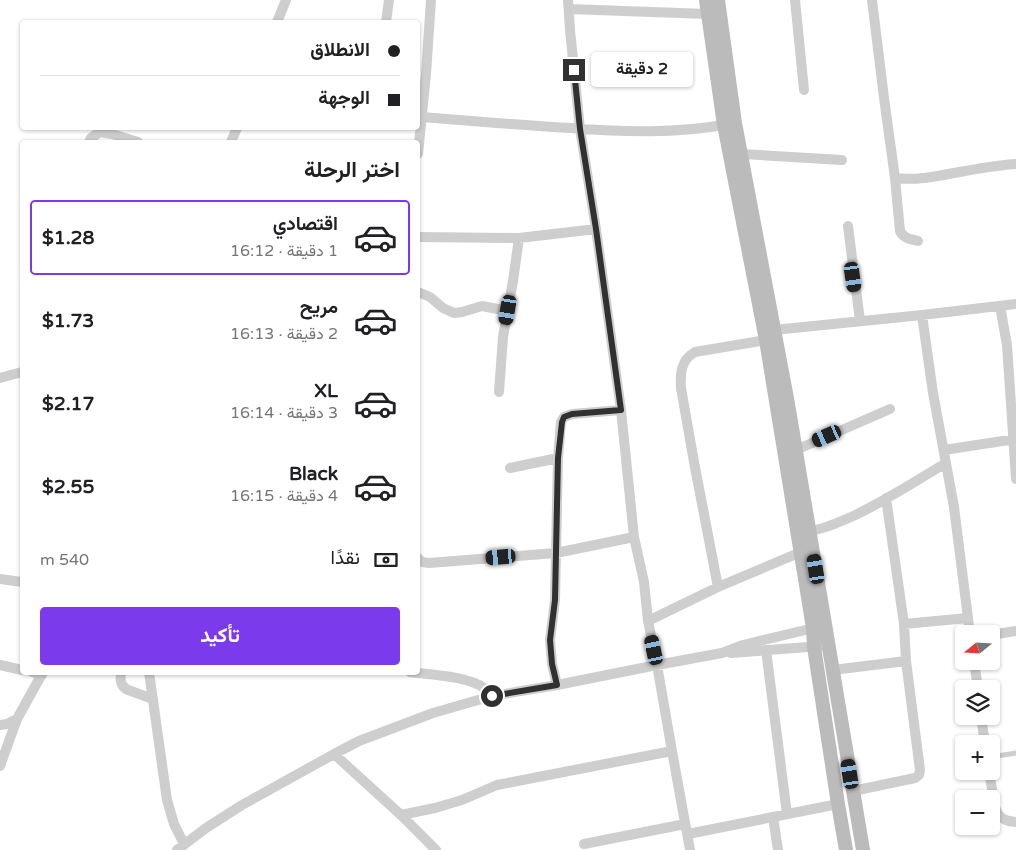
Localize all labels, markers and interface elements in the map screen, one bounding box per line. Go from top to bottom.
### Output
text: الانطلاق [310,39,370,61]
callout: 2 دقيقة [592,52,694,88]
route end [563,59,585,81]
text: 2 دقيقة [616,59,668,79]
text: الوجهة [318,87,370,109]
text: اختر الرحلة [304,157,400,183]
text: اقتصادي [273,213,338,235]
icon: car [353,215,398,260]
text: $1.28 [42,227,94,249]
text: 1 دقيقة · 16:12 [230,241,338,261]
car [843,261,862,293]
car [498,294,517,326]
text: مريح [300,296,338,318]
icon: car [353,298,398,343]
text: $1.73 [42,310,94,332]
text: 2 دقيقة · 16:13 [230,324,338,344]
text: XL [314,380,338,402]
icon: car [353,381,398,426]
text: $2.17 [42,393,94,415]
text: 3 دقيقة · 16:14 [230,403,338,423]
car [810,423,843,449]
text: Black [289,463,338,485]
icon: car [353,464,398,509]
text: $2.55 [42,476,94,498]
text: 4 دقيقة · 16:15 [230,486,338,506]
icon: cash [372,546,400,574]
text: نقدًا [331,547,360,569]
car [485,548,516,566]
text: 540 m [40,550,89,570]
car [806,553,825,585]
button: تأكيد [40,607,400,665]
north arrow [955,625,1000,670]
map controls [955,625,1000,835]
car [643,634,664,666]
button: layers [955,680,1000,725]
route start [481,685,503,707]
button: + [955,735,1000,780]
car [840,758,859,790]
button: − [955,790,1000,835]

